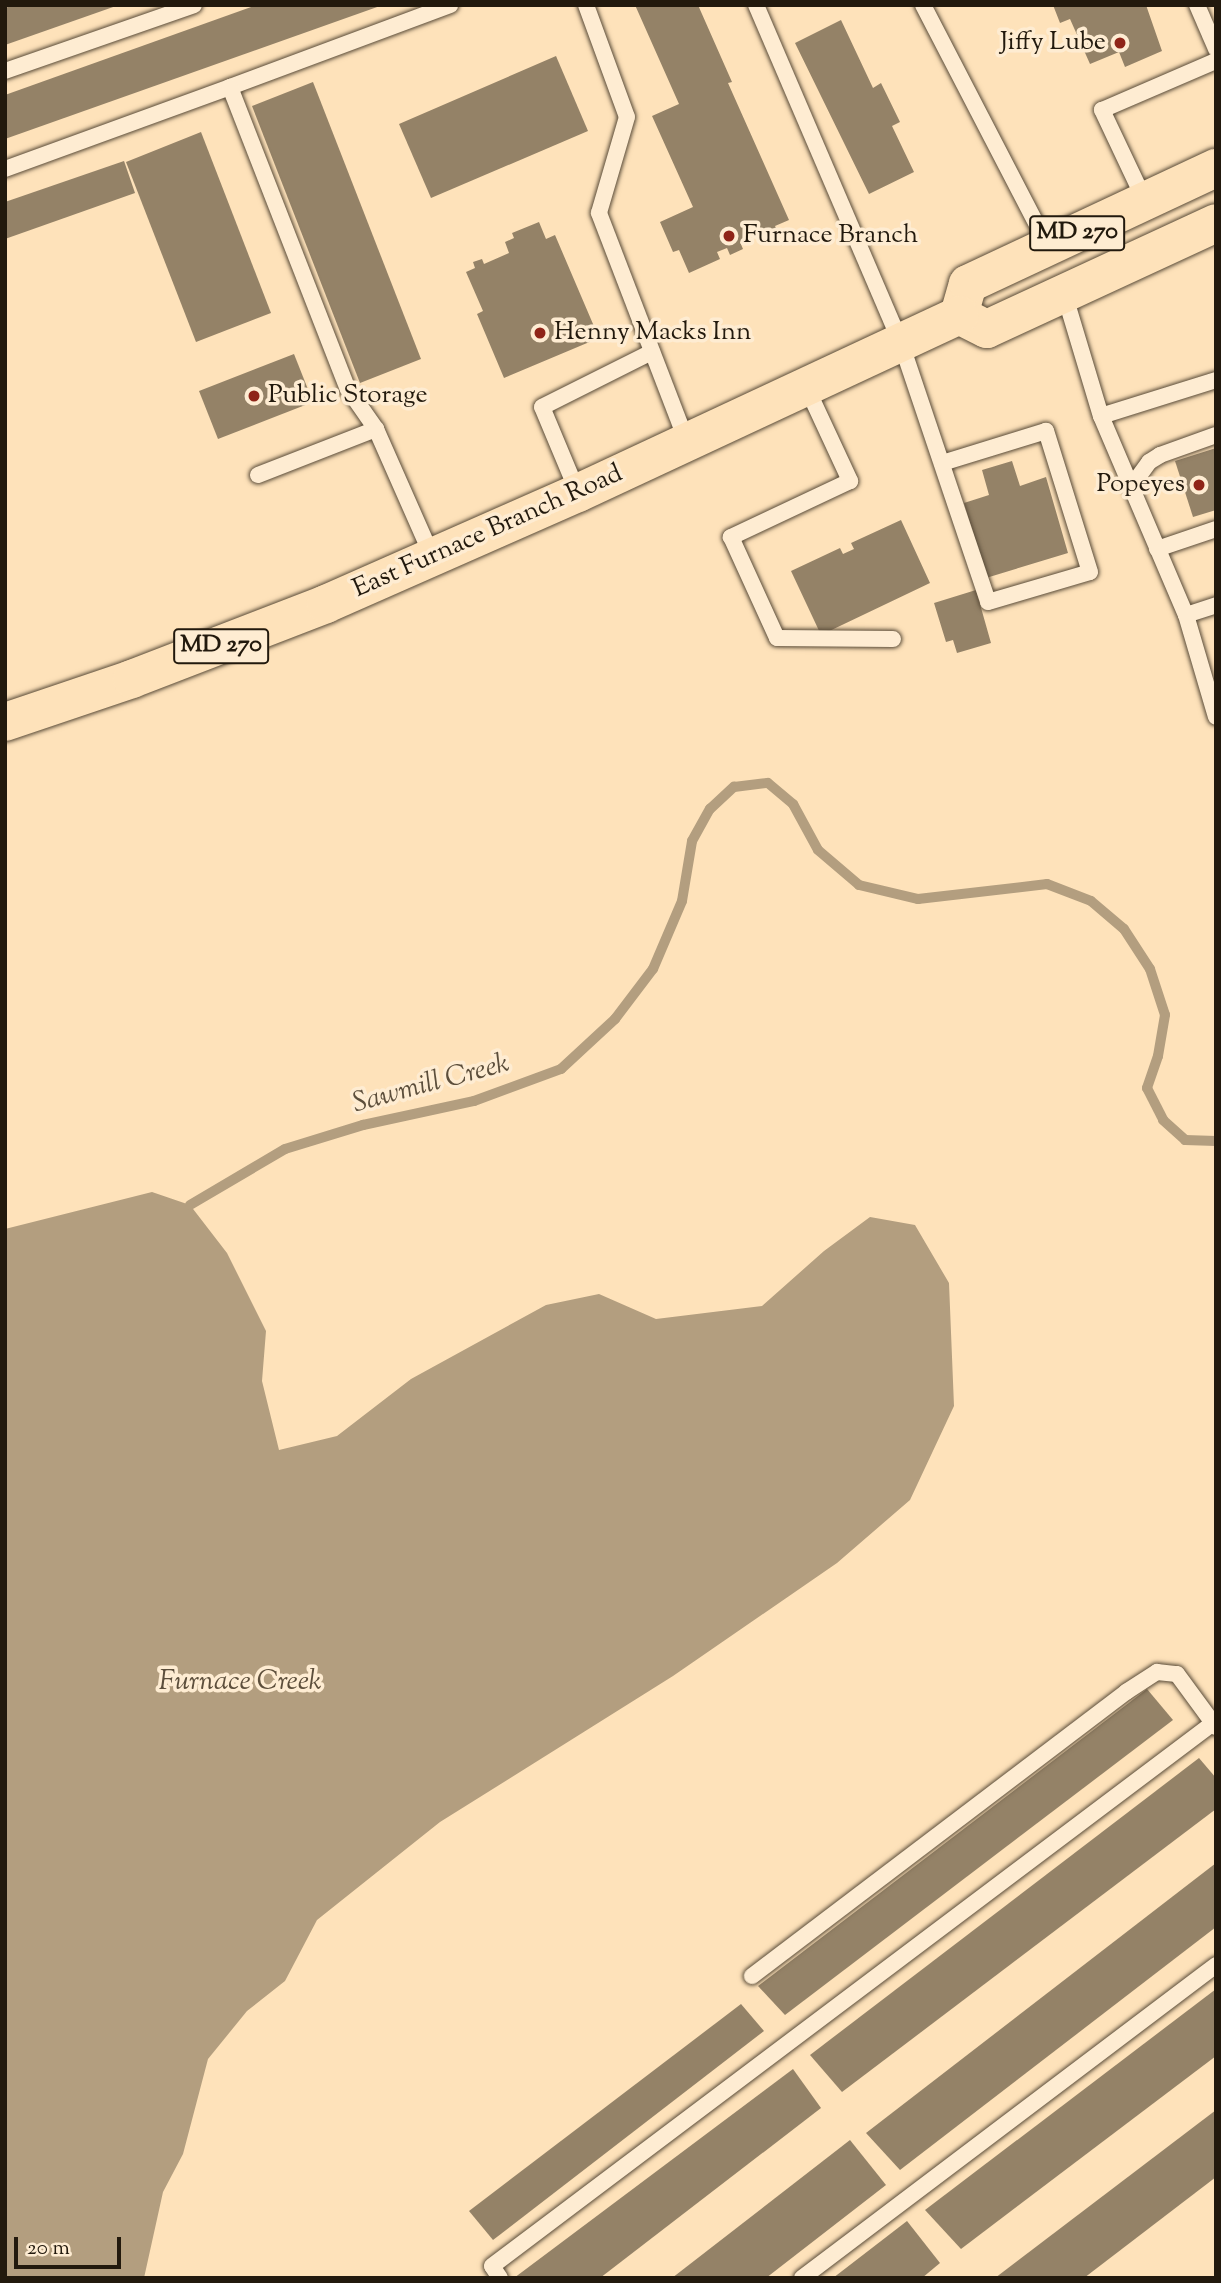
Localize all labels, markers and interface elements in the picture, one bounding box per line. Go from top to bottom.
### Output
place label: Jiffy Lube [1000,27,1106,59]
marker: Jiffy Lube [1112,35,1128,51]
road number: MD 270 [1028,212,1126,254]
place label: Furnace Branch [743,220,918,252]
marker: Furnace Branch [721,228,737,244]
place label: Henny Macks Inn [554,317,751,349]
marker: Henny Macks Inn [532,325,548,341]
place label: Public Storage [268,380,428,412]
marker: Public Storage [246,388,262,404]
street label: East Furnace Branch Road [348,458,628,606]
place label: Popeyes [1097,469,1185,501]
marker: Popeyes [1191,477,1207,493]
road number: MD 270 [172,626,270,666]
water label: Sawmill Creek [349,1047,513,1121]
water label: Furnace Creek [159,1665,321,1699]
scale bar [18,2224,124,2268]
text: 20 m [27,2234,70,2264]

